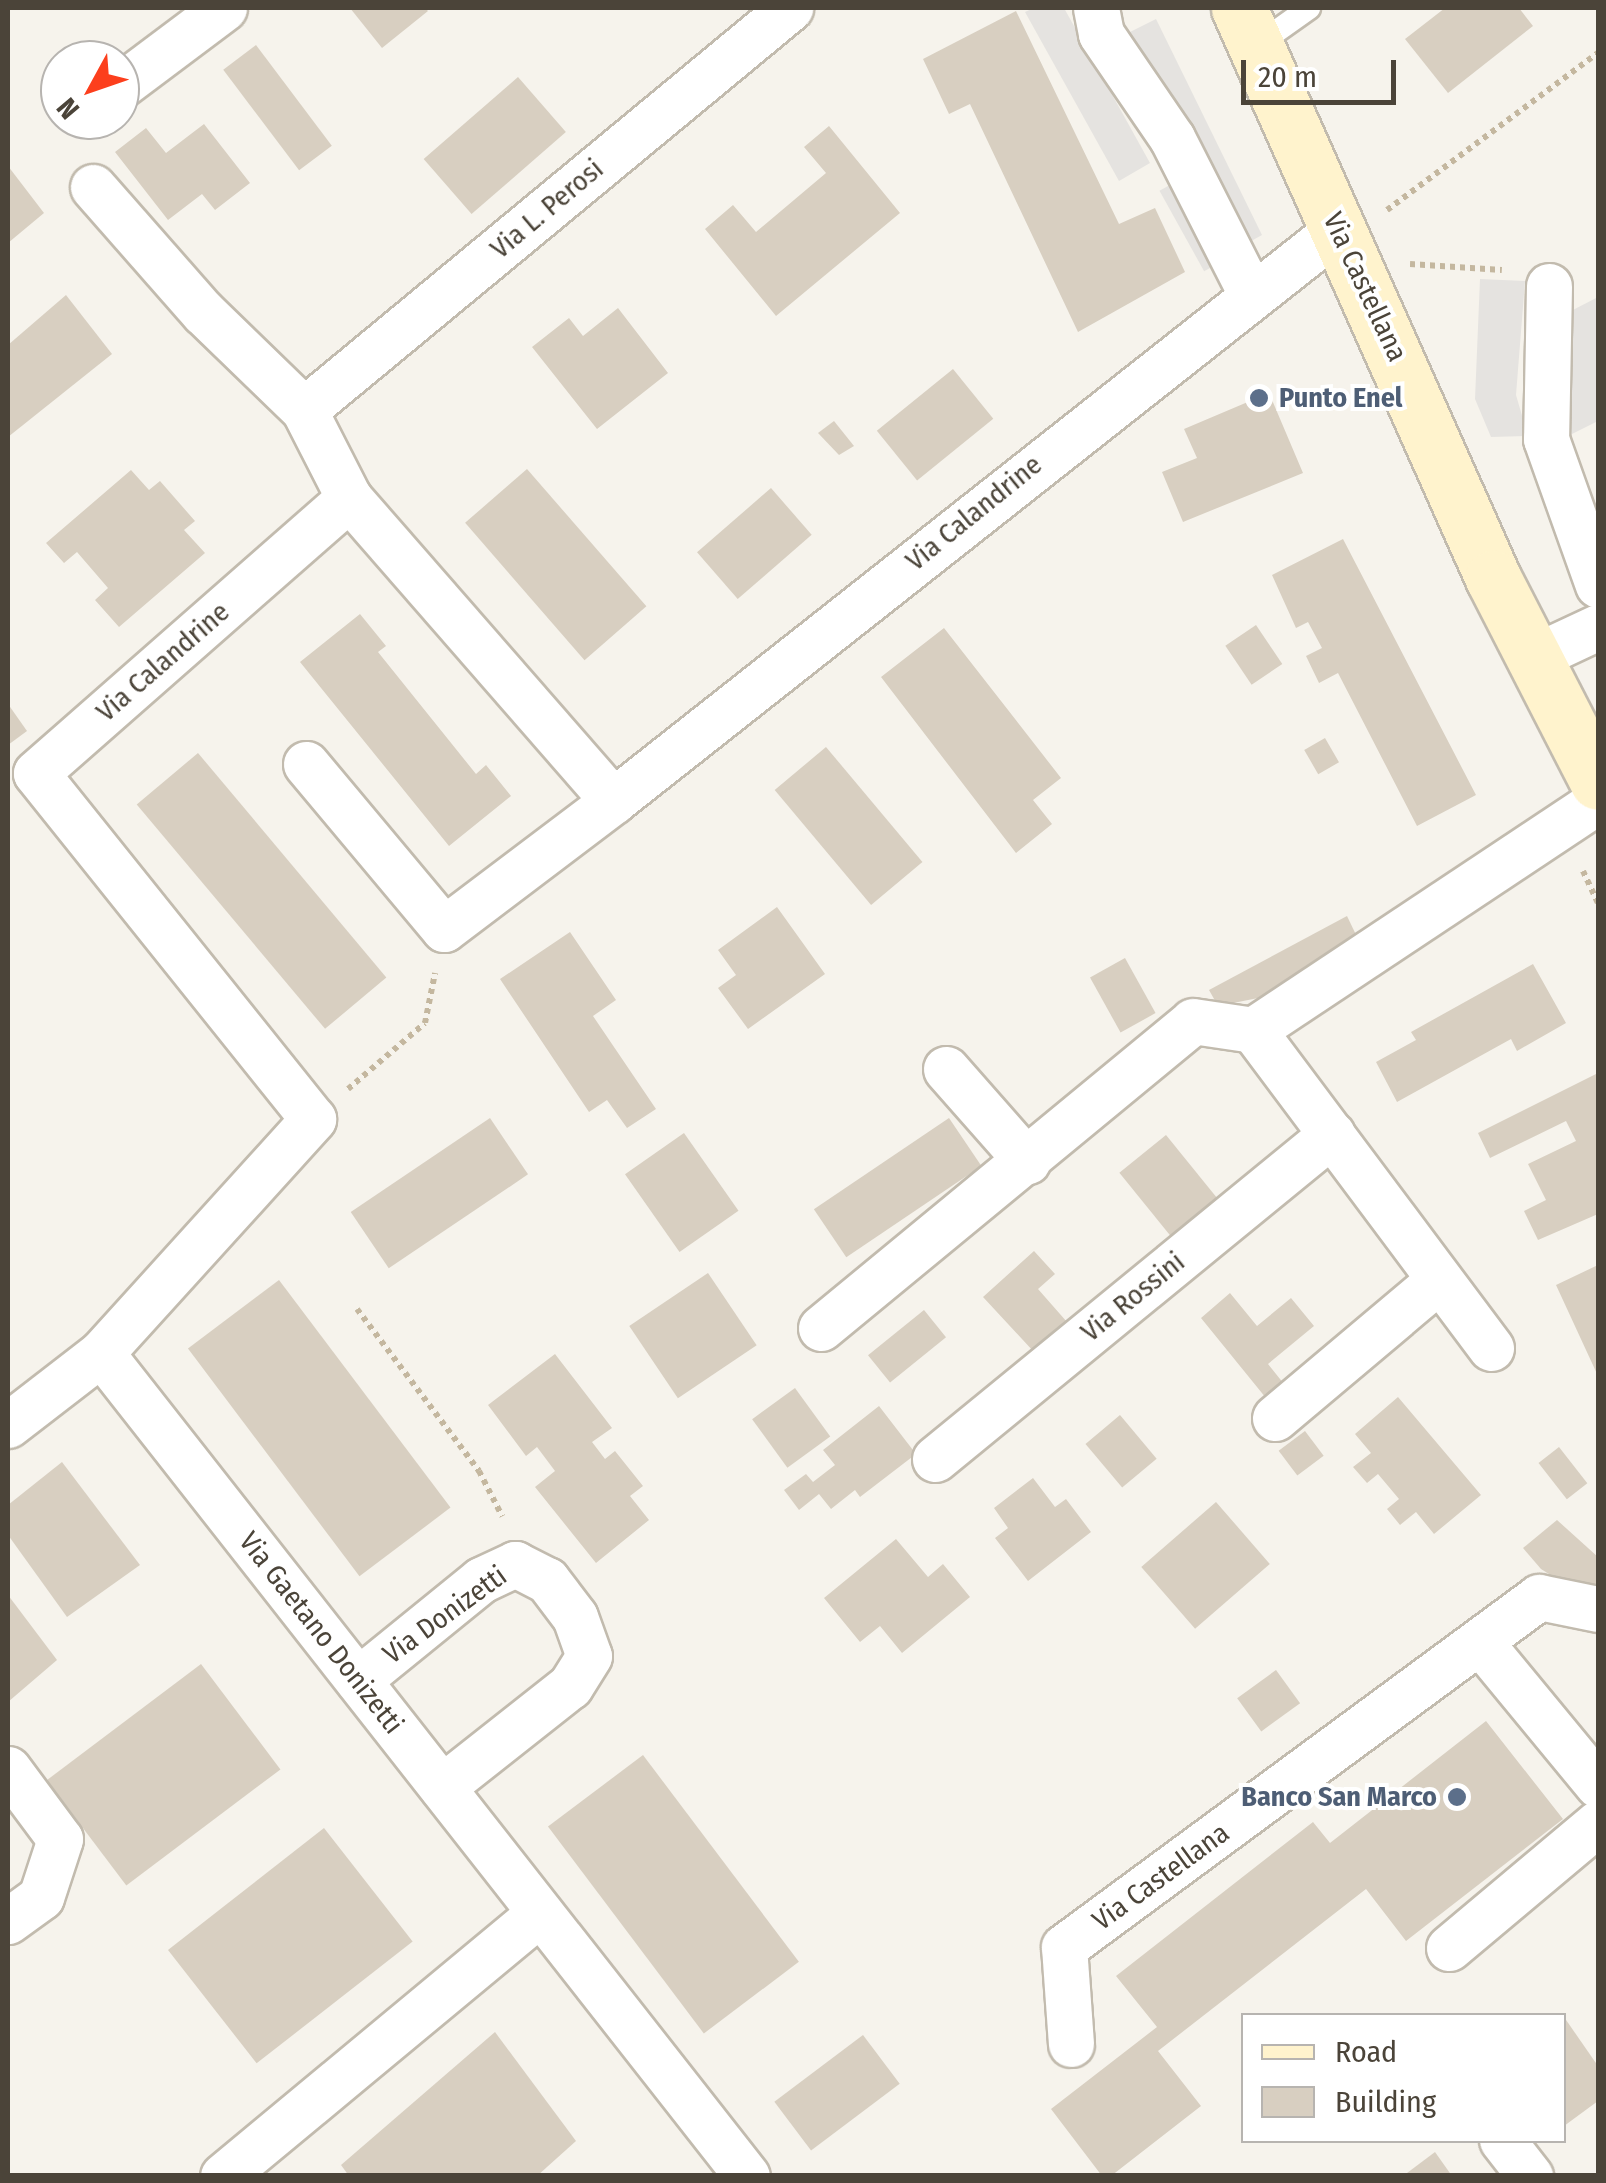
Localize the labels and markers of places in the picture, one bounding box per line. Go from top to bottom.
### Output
place label: Punto Enel [1279,381,1402,415]
marker: Punto Enel [1248,387,1270,409]
place label: Banco San Marco [1241,1780,1437,1814]
marker: Banco San Marco [1446,1786,1468,1808]

